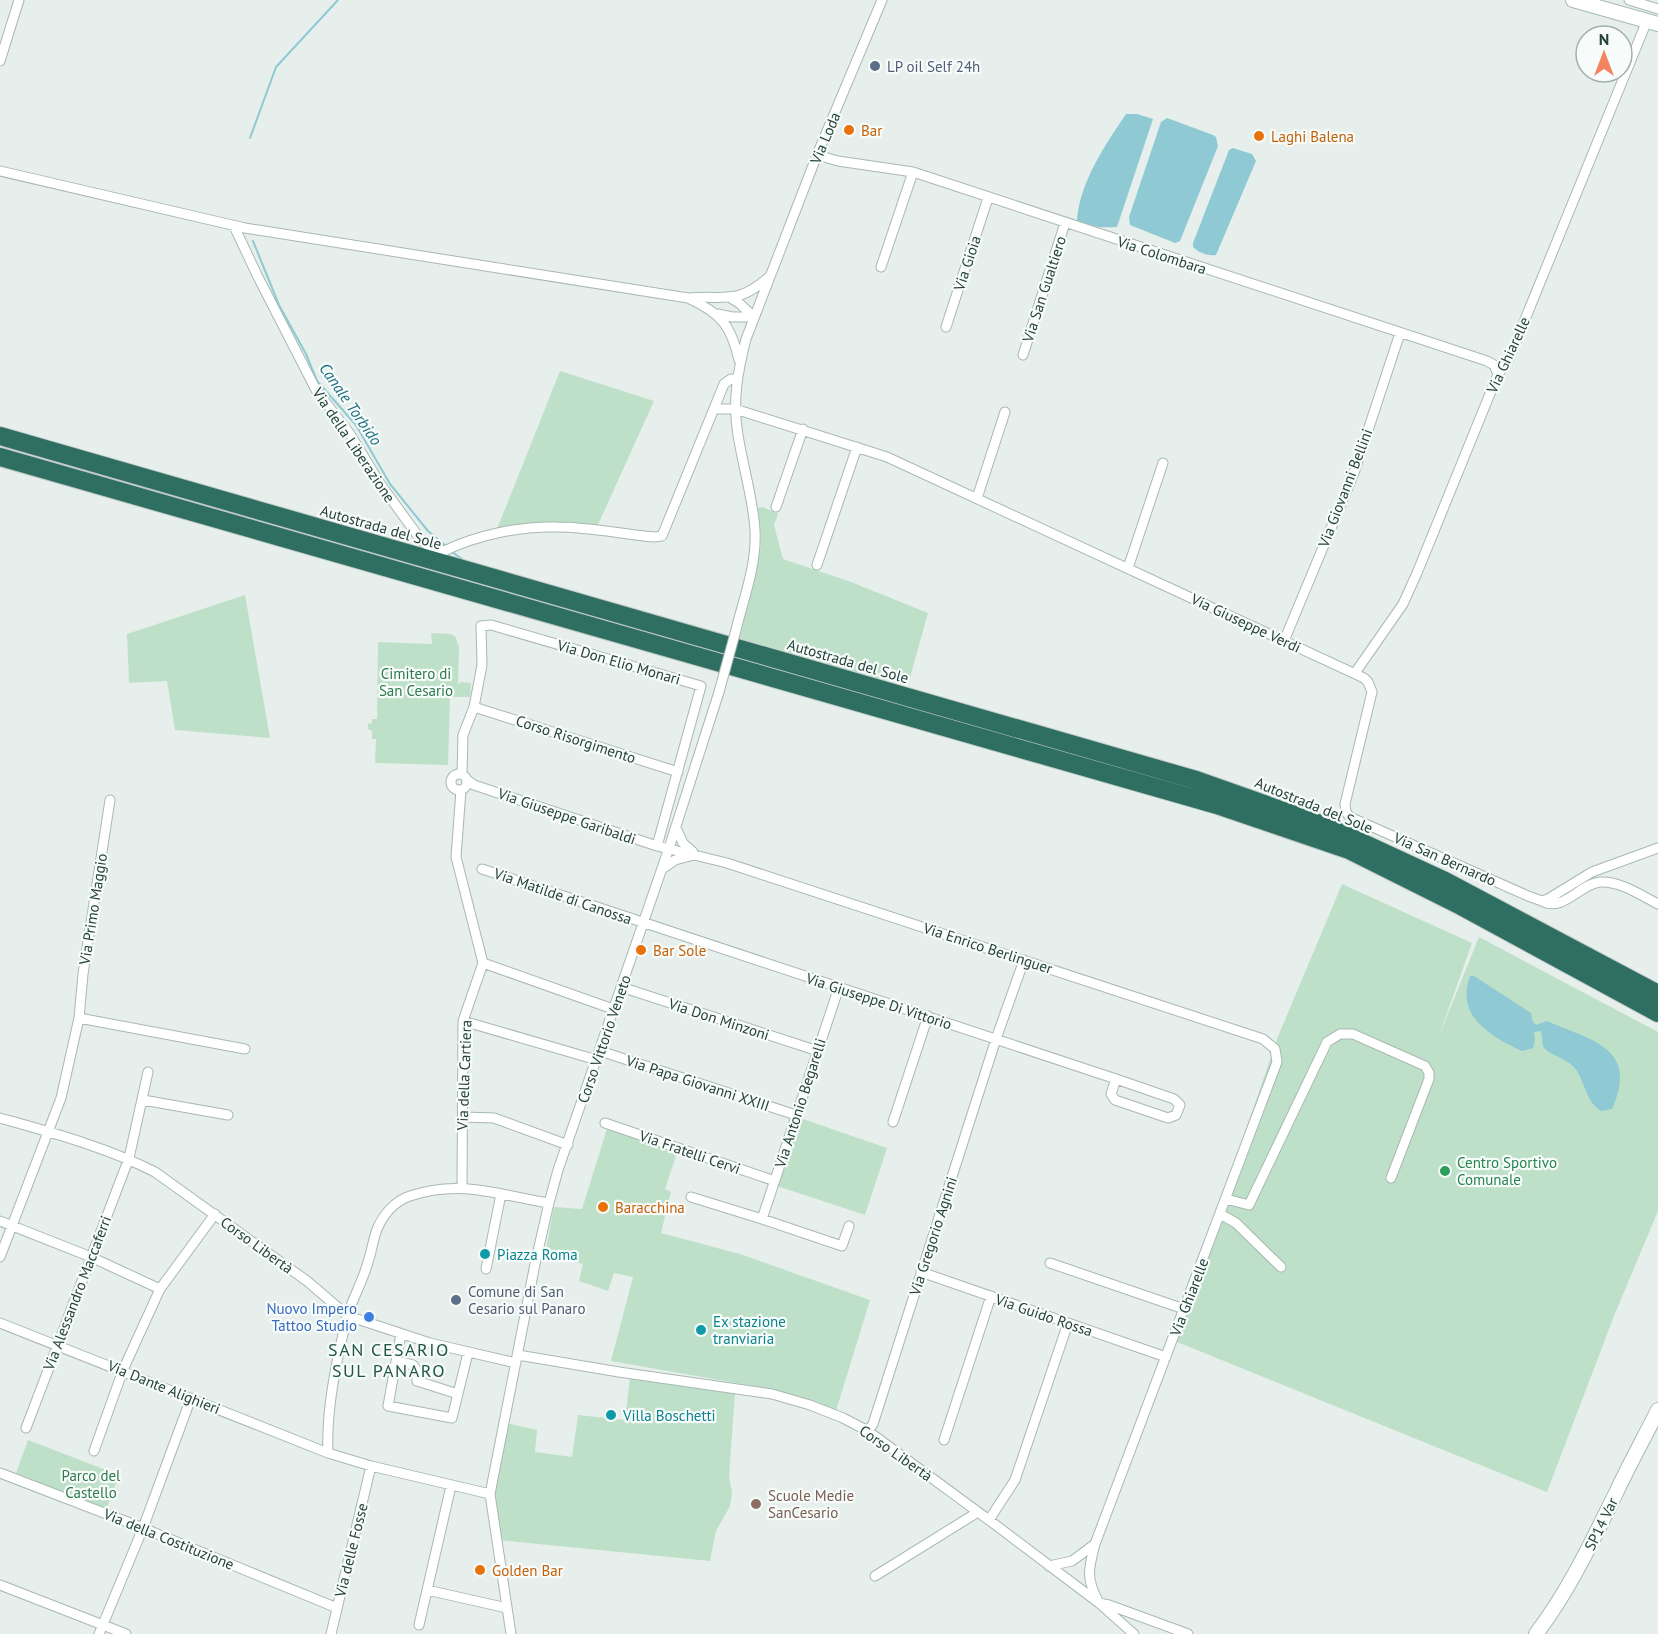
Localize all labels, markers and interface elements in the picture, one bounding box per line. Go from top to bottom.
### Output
north arrow [1574,24,1634,84]
text: N [1599,29,1609,49]
place label: LP oil Self 24h [887,57,980,76]
marker: LP oil Self 24h [868,59,882,73]
street label: Via Loda [805,109,844,168]
place label: Bar [861,121,882,140]
marker: Bar [842,123,856,137]
place label: Laghi Balena [1271,127,1354,146]
marker: Laghi Balena [1252,129,1266,143]
street label: Via Colombara [1114,231,1209,278]
street label: Via Gioia [949,233,985,294]
street label: Via San Gualtiero [1018,233,1070,345]
street label: Via Ghiarelle [1482,314,1534,397]
water label: Canale Torbido [315,359,387,449]
street label: Via della Liberazione [308,383,399,506]
street label: Via Giovanni Bellini [1313,426,1376,551]
street label: Autostrada del Sole [318,501,444,553]
street label: Via Giuseppe Verdi [1187,589,1304,657]
street label: Via Don Elio Monari [554,635,683,689]
street label: Autostrada del Sole [785,635,911,687]
park label: Cimitero di San Cesario [379,664,453,700]
street label: Corso Risorgimento [514,711,638,767]
street label: Autostrada del Sole [1252,773,1376,837]
street label: Via Giuseppe Garibaldi [495,783,639,849]
street label: Via San Bernardo [1390,828,1499,890]
street label: Via Primo Maggio [75,852,111,967]
street label: Via Matilde di Canossa [491,863,634,929]
street label: Via Enrico Berlinguer [920,918,1055,978]
place label: Bar Sole [653,941,706,960]
marker: Bar Sole [634,943,648,957]
street label: Via Giuseppe Di Vittorio [803,968,954,1034]
street label: Corso Vittorio Veneto [573,972,635,1106]
street label: Via Don Minzoni [665,993,772,1044]
street label: Via della Cartiera [453,1019,475,1132]
street label: Via Antonio Begarelli [770,1036,830,1171]
street label: Via Papa Giovanni XXIII [623,1051,772,1115]
street label: Via Fratelli Cervi [636,1125,743,1178]
place label: Centro Sportivo Comunale [1457,1153,1557,1189]
marker: Centro Sportivo Comunale [1438,1164,1452,1178]
street label: Via Gregorio Agnini [905,1174,961,1299]
place label: Baracchina [615,1198,685,1217]
marker: Baracchina [596,1200,610,1214]
street label: Corso Libertà [217,1212,297,1278]
street label: Via Alessandro Maccaferri [38,1213,115,1374]
place label: Piazza Roma [497,1245,578,1264]
marker: Piazza Roma [478,1247,492,1261]
street label: Via Ghiarelle [1165,1255,1213,1340]
place label: Comune di San Cesario sul Panaro [468,1282,585,1318]
street label: Via Guido Rossa [992,1289,1095,1341]
marker: Comune di San Cesario sul Panaro [449,1293,463,1307]
place label: Nuovo Impero Tattoo Studio [266,1299,357,1335]
marker: Nuovo Impero Tattoo Studio [362,1310,376,1324]
place label: Ex stazione tranviaria [713,1312,786,1348]
marker: Ex stazione tranviaria [694,1323,708,1337]
district label: SAN CESARIO SUL PANARO [328,1338,450,1382]
street label: Via Dante Alighieri [104,1355,223,1418]
place label: Villa Boschetti [622,1406,716,1425]
marker: Villa Boschetti [604,1408,618,1422]
street label: Corso Libertà [856,1421,936,1485]
park label: Parco del Castello [62,1466,121,1502]
place label: Scuole Medie SanCesario [768,1486,854,1522]
street label: SP14 Var [1580,1494,1622,1554]
marker: Scuole Medie SanCesario [749,1497,763,1511]
street label: Via delle Fosse [330,1501,372,1600]
street label: Via della Costituzione [100,1504,237,1574]
place label: Golden Bar [492,1561,563,1580]
marker: Golden Bar [473,1563,487,1577]

